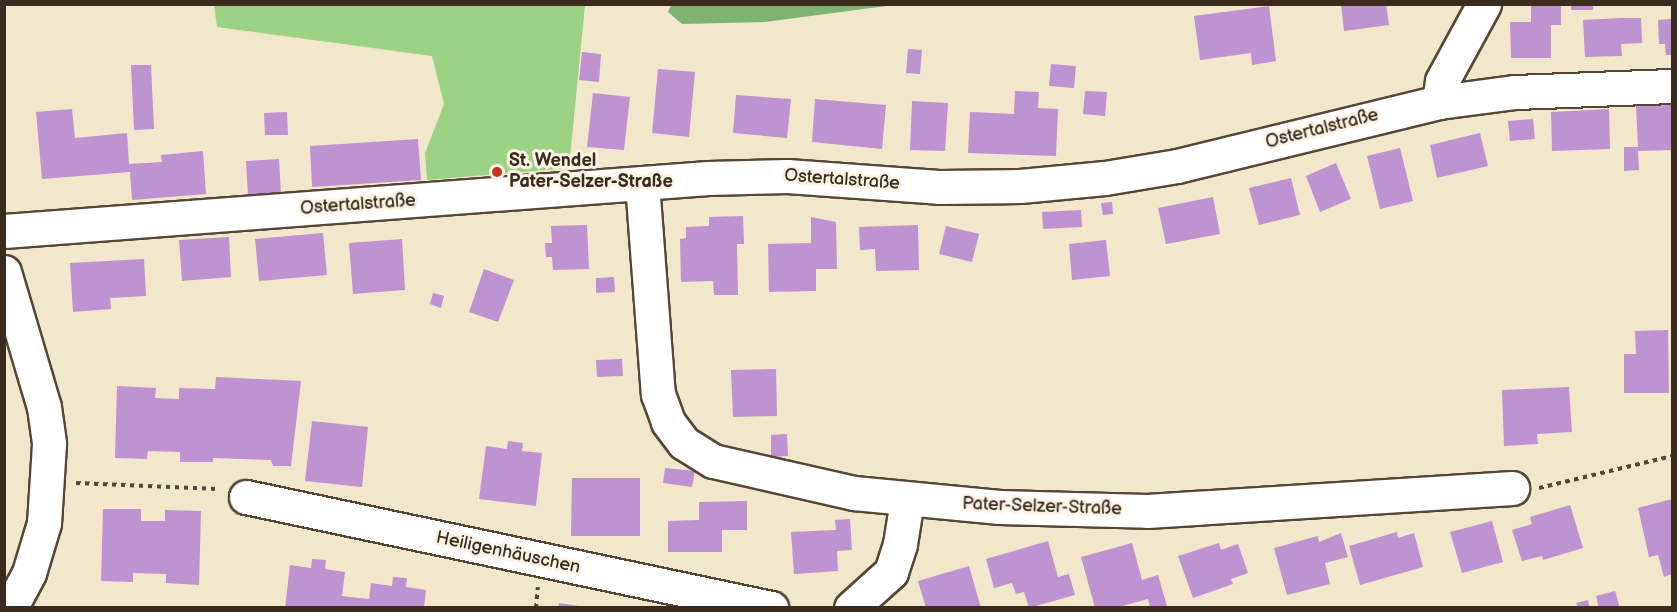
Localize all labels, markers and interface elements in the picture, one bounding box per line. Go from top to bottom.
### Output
street label: Ostertalstraße [1263,105,1381,153]
place label: St. Wendel Pater-Selzer-Straße [509,151,673,194]
marker: St. Wendel Pater-Selzer-Straße [490,165,504,179]
street label: Ostertalstraße [784,165,900,195]
street label: Ostertalstraße [300,190,416,220]
street label: Pater-Selzer-Straße [962,493,1122,521]
street label: Heiligenhäuschen [434,527,582,579]

